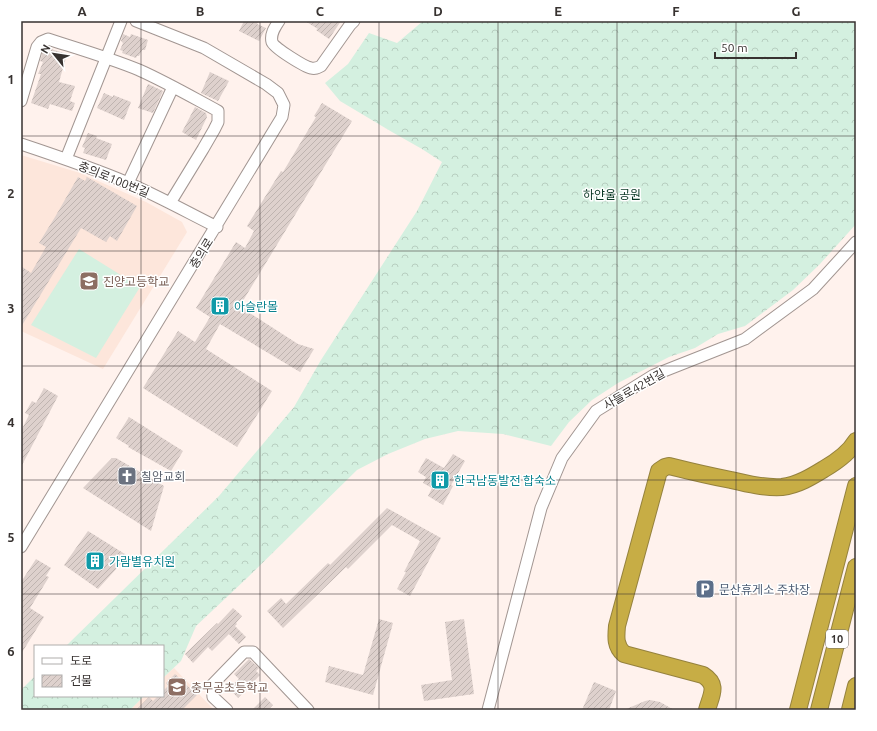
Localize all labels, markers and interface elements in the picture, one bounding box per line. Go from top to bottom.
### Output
text: A [77,4,87,18]
text: B [196,4,205,18]
text: C [316,4,325,18]
text: D [433,4,443,18]
text: E [554,4,562,18]
text: F [672,4,680,18]
text: G [792,4,801,18]
north arrow [34,34,74,74]
scale bar [715,34,796,60]
text: 50 m [721,41,748,54]
text: N [38,42,53,56]
text: 1 [7,72,15,86]
street label: 충의로100번길 [77,159,151,199]
text: 2 [7,186,15,200]
park label: 하얀울 공원 [583,188,641,201]
street label: 충의로 [187,236,215,270]
school or university icon: 진양고등학교 [78,270,100,292]
place label: 진양고등학교 [103,275,169,288]
building icon: 아슬란몰 [209,295,231,317]
place label: 아슬란몰 [234,300,278,313]
text: 3 [7,301,15,315]
street label: 사들로42번길 [601,366,667,412]
text: 4 [7,415,15,429]
church icon: 칠암교회 [116,465,138,487]
building icon: 한국남동발전 합숙소 [429,469,451,491]
place label: 칠암교회 [141,470,185,483]
place label: 한국남동발전 합숙소 [454,474,556,487]
text: 5 [7,530,15,544]
building icon: 가람별유치원 [84,550,106,572]
place label: 가람별유치원 [109,555,175,568]
parking icon: 문산휴게소 주차장 [694,578,716,600]
place label: 문산휴게소 주차장 [719,583,810,596]
road number: 10 [826,630,848,648]
text: 6 [7,644,15,658]
legend [34,645,164,697]
text: 도로 [70,654,92,667]
text: 건물 [70,674,92,687]
school or university icon: 충무공초등학교 [166,676,188,698]
place label: 충무공초등학교 [191,681,268,694]

